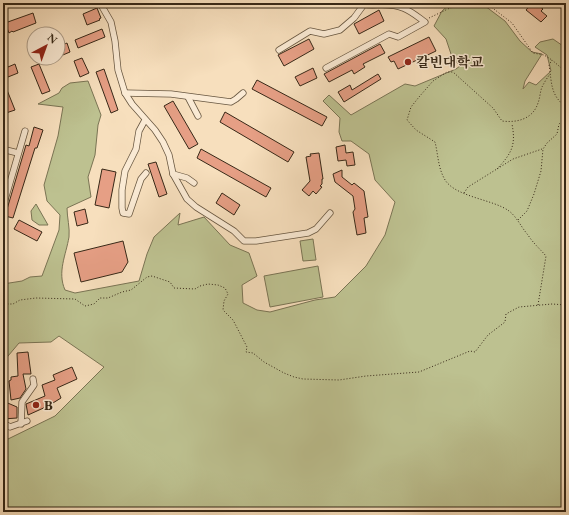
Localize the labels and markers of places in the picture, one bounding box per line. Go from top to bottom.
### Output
place label: 칼빈대학교 [416,53,484,71]
marker: 칼빈대학교 [403,57,413,67]
place label: B [44,396,53,414]
marker: B [31,400,41,410]

